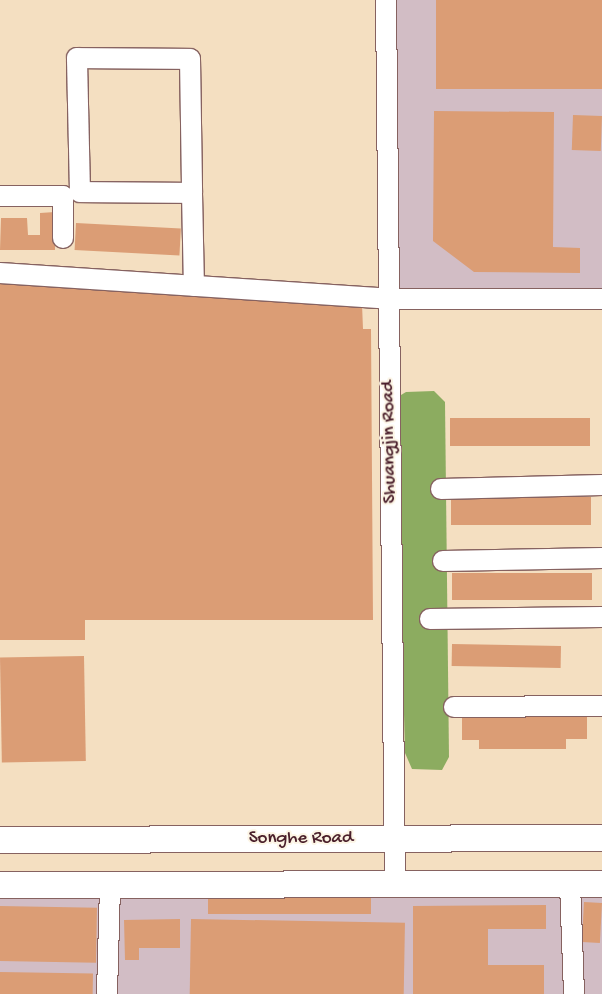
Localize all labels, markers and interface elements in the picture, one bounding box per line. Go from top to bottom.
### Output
street label: Shuangjin Road [378,380,402,504]
street label: Songhe Road [249,828,353,850]

